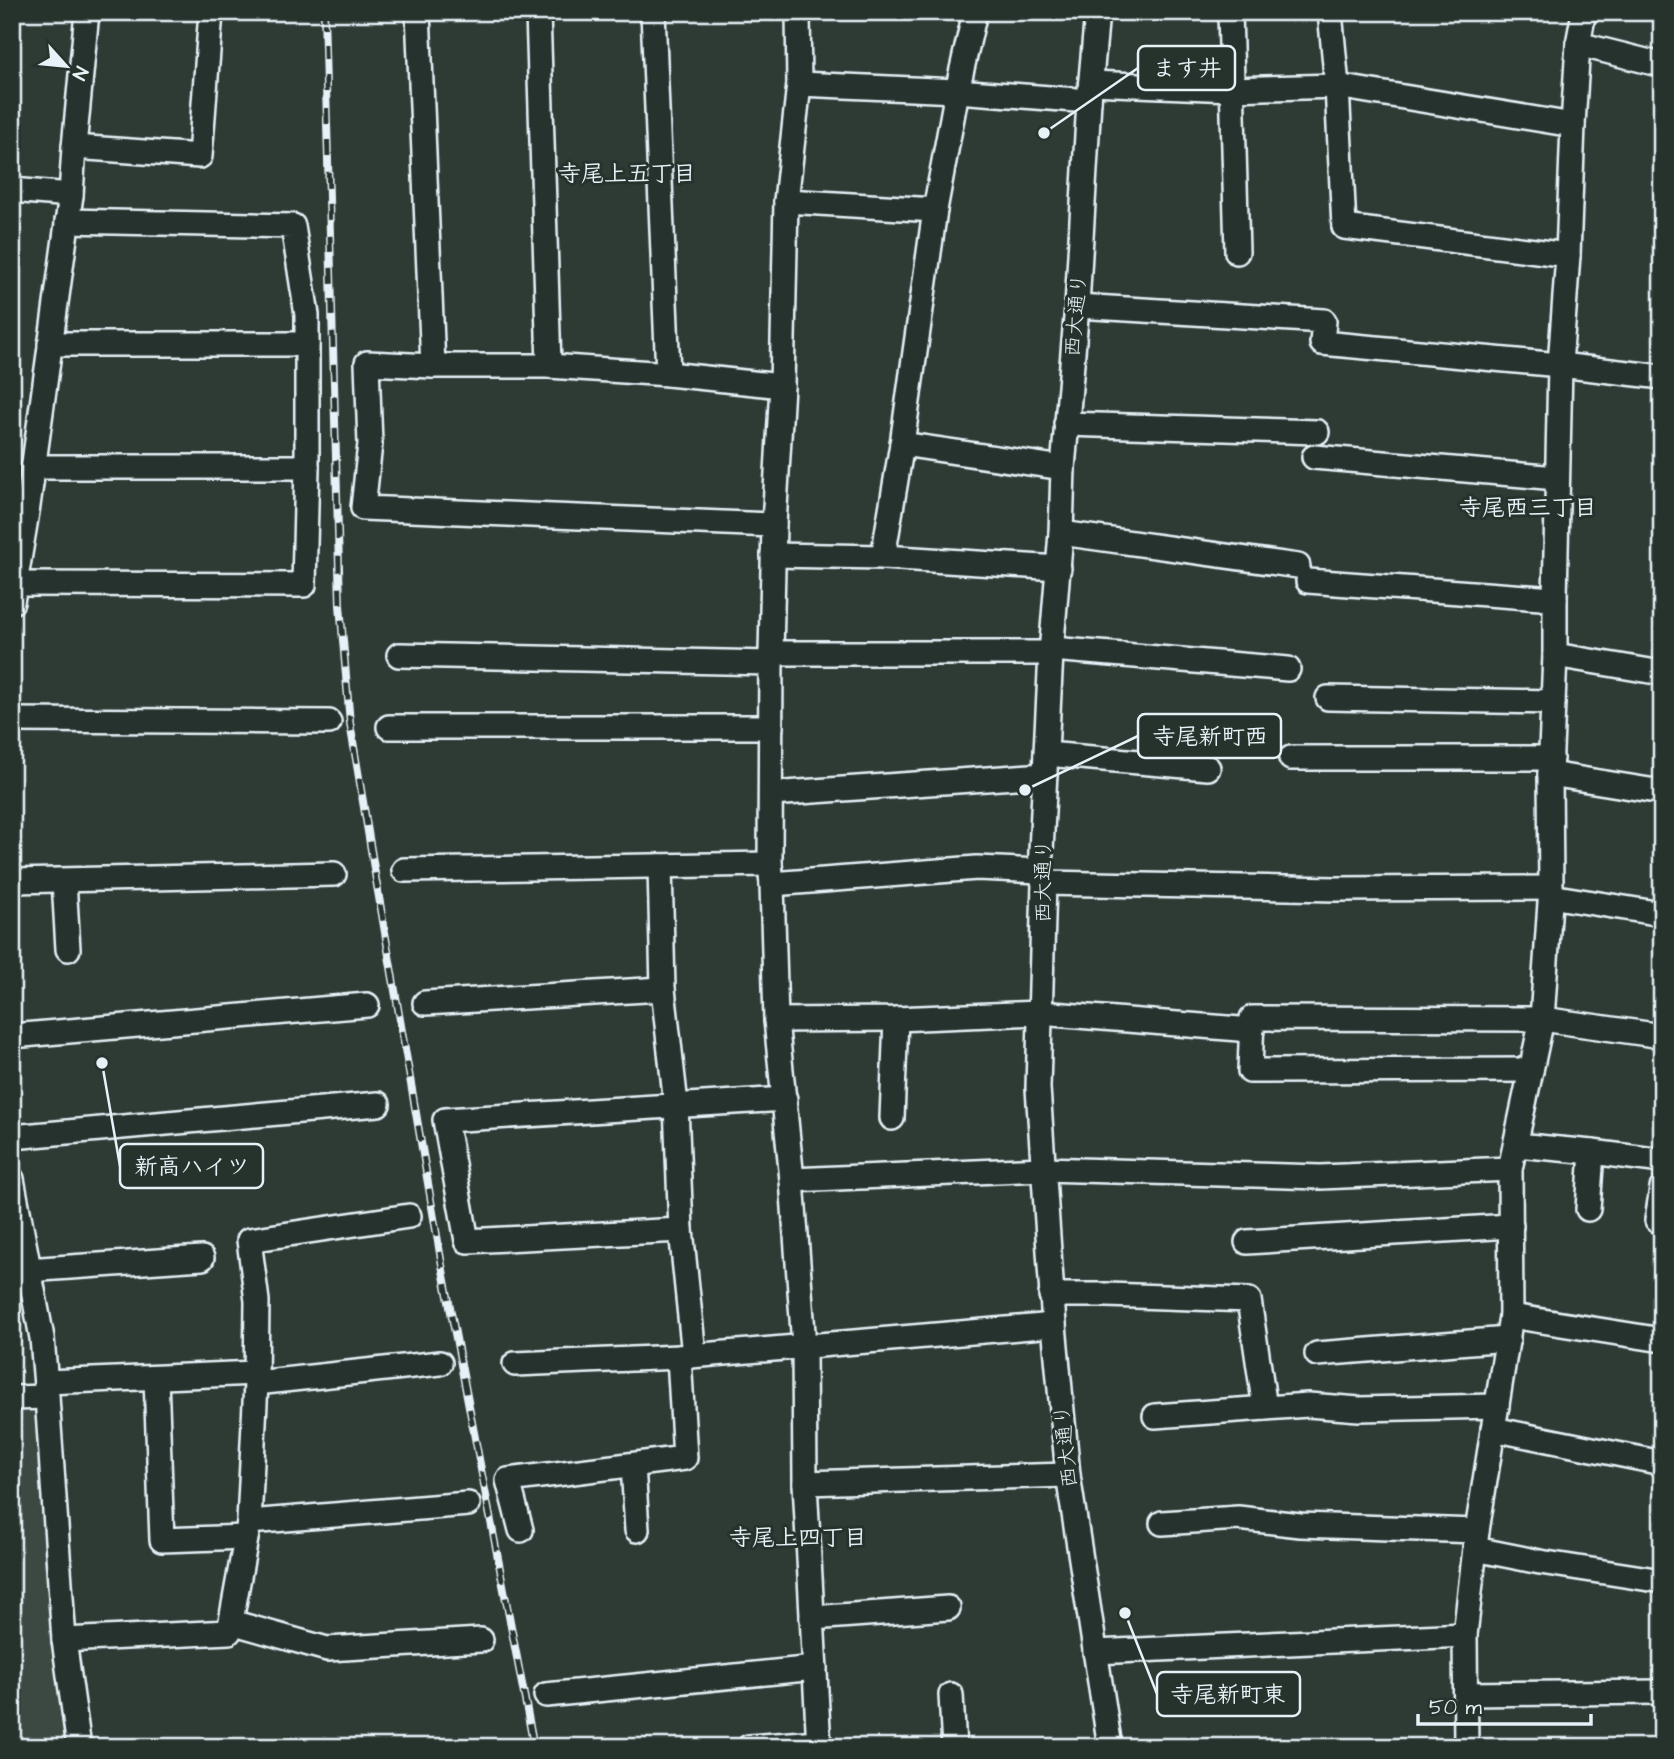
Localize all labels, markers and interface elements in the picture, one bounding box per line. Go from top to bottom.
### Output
north arrow [32,32,102,102]
callout: ます井 [1138,46,1235,90]
text: ます井 [1153,53,1222,85]
text: N [65,62,95,85]
district label: 寺尾上五丁目 [558,158,696,190]
street label: 西大通り [1058,272,1094,358]
district label: 寺尾西三丁目 [1459,492,1597,524]
callout: 寺尾新町西 [1138,714,1281,758]
text: 寺尾新町西 [1153,721,1268,753]
street label: 西大通り [1029,839,1058,923]
callout: 新高ハイツ [120,1144,263,1188]
text: 新高ハイツ [135,1151,250,1183]
street label: 西大通り [1047,1403,1085,1489]
district label: 寺尾上四丁目 [729,1522,867,1554]
callout: 寺尾新町東 [1157,1672,1300,1716]
text: 寺尾新町東 [1171,1679,1286,1711]
scale bar [1418,1682,1592,1726]
text: 50 m [1429,1693,1483,1722]

